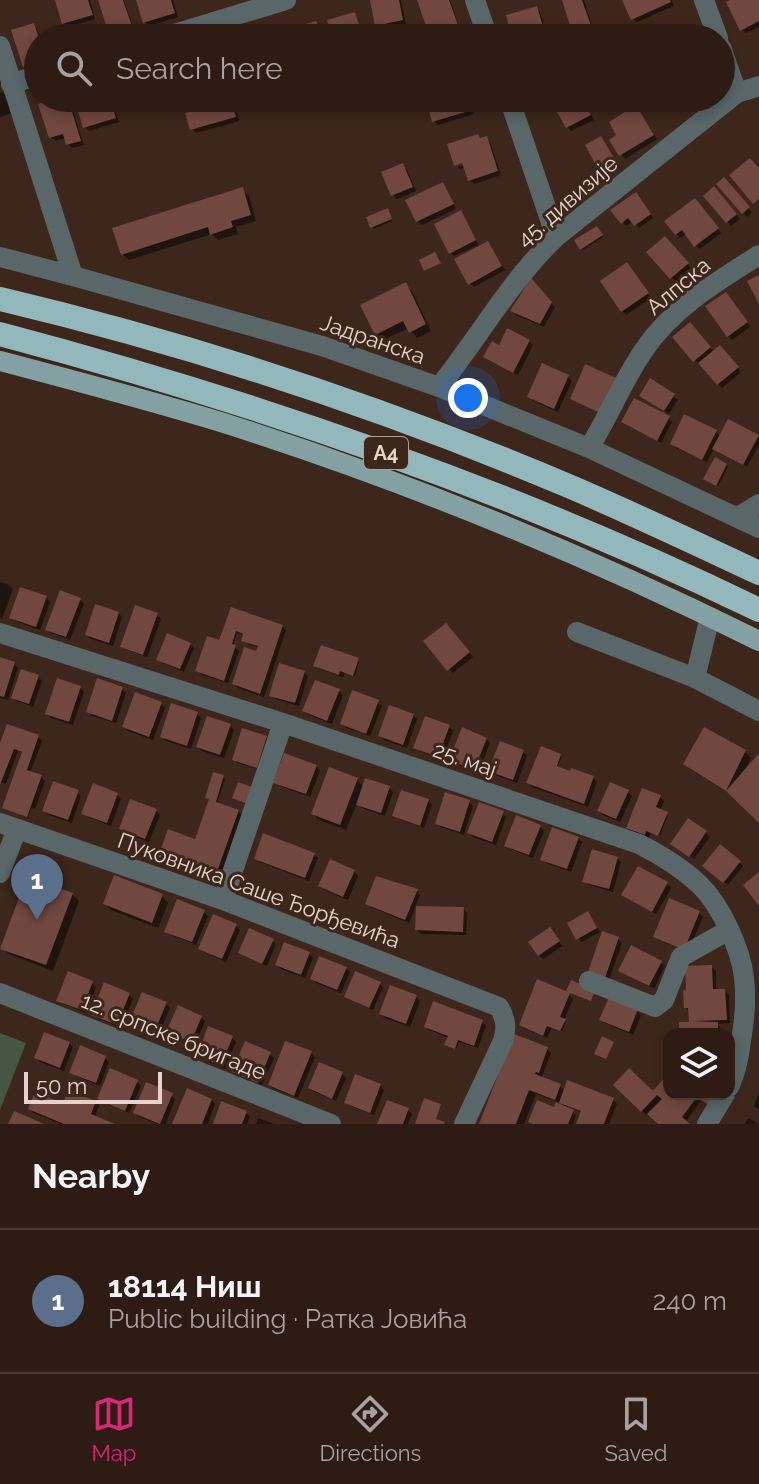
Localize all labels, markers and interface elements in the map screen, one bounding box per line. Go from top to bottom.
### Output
search box [24,24,735,112]
icon: search [52,46,96,90]
text: Search here [116,51,283,86]
street label: 45. дивизије [511,150,623,252]
street label: Алпска [641,252,715,320]
street label: Јадранска [317,309,429,369]
your location [448,378,488,418]
road number: A4 [364,437,408,469]
street label: 25. мај [430,736,500,782]
street label: Пуковника Саше Ђорђевића [114,827,404,953]
pin: 1 [11,854,63,920]
street label: 12. српске бригаде [78,987,270,1085]
map controls [663,1028,735,1100]
button: layers [663,1028,735,1100]
scale bar [24,1068,162,1104]
text: 50 m [36,1073,87,1099]
text: Nearby [32,1156,150,1196]
text: 18114 Ниш [108,1269,261,1304]
text: 1 [52,1286,64,1316]
text: 240 m [653,1286,727,1316]
text: Public building · Ратка Јовића [108,1304,467,1334]
tab: Map [92,1392,136,1466]
tab: Directions [320,1392,421,1466]
tab: Saved [604,1392,667,1466]

